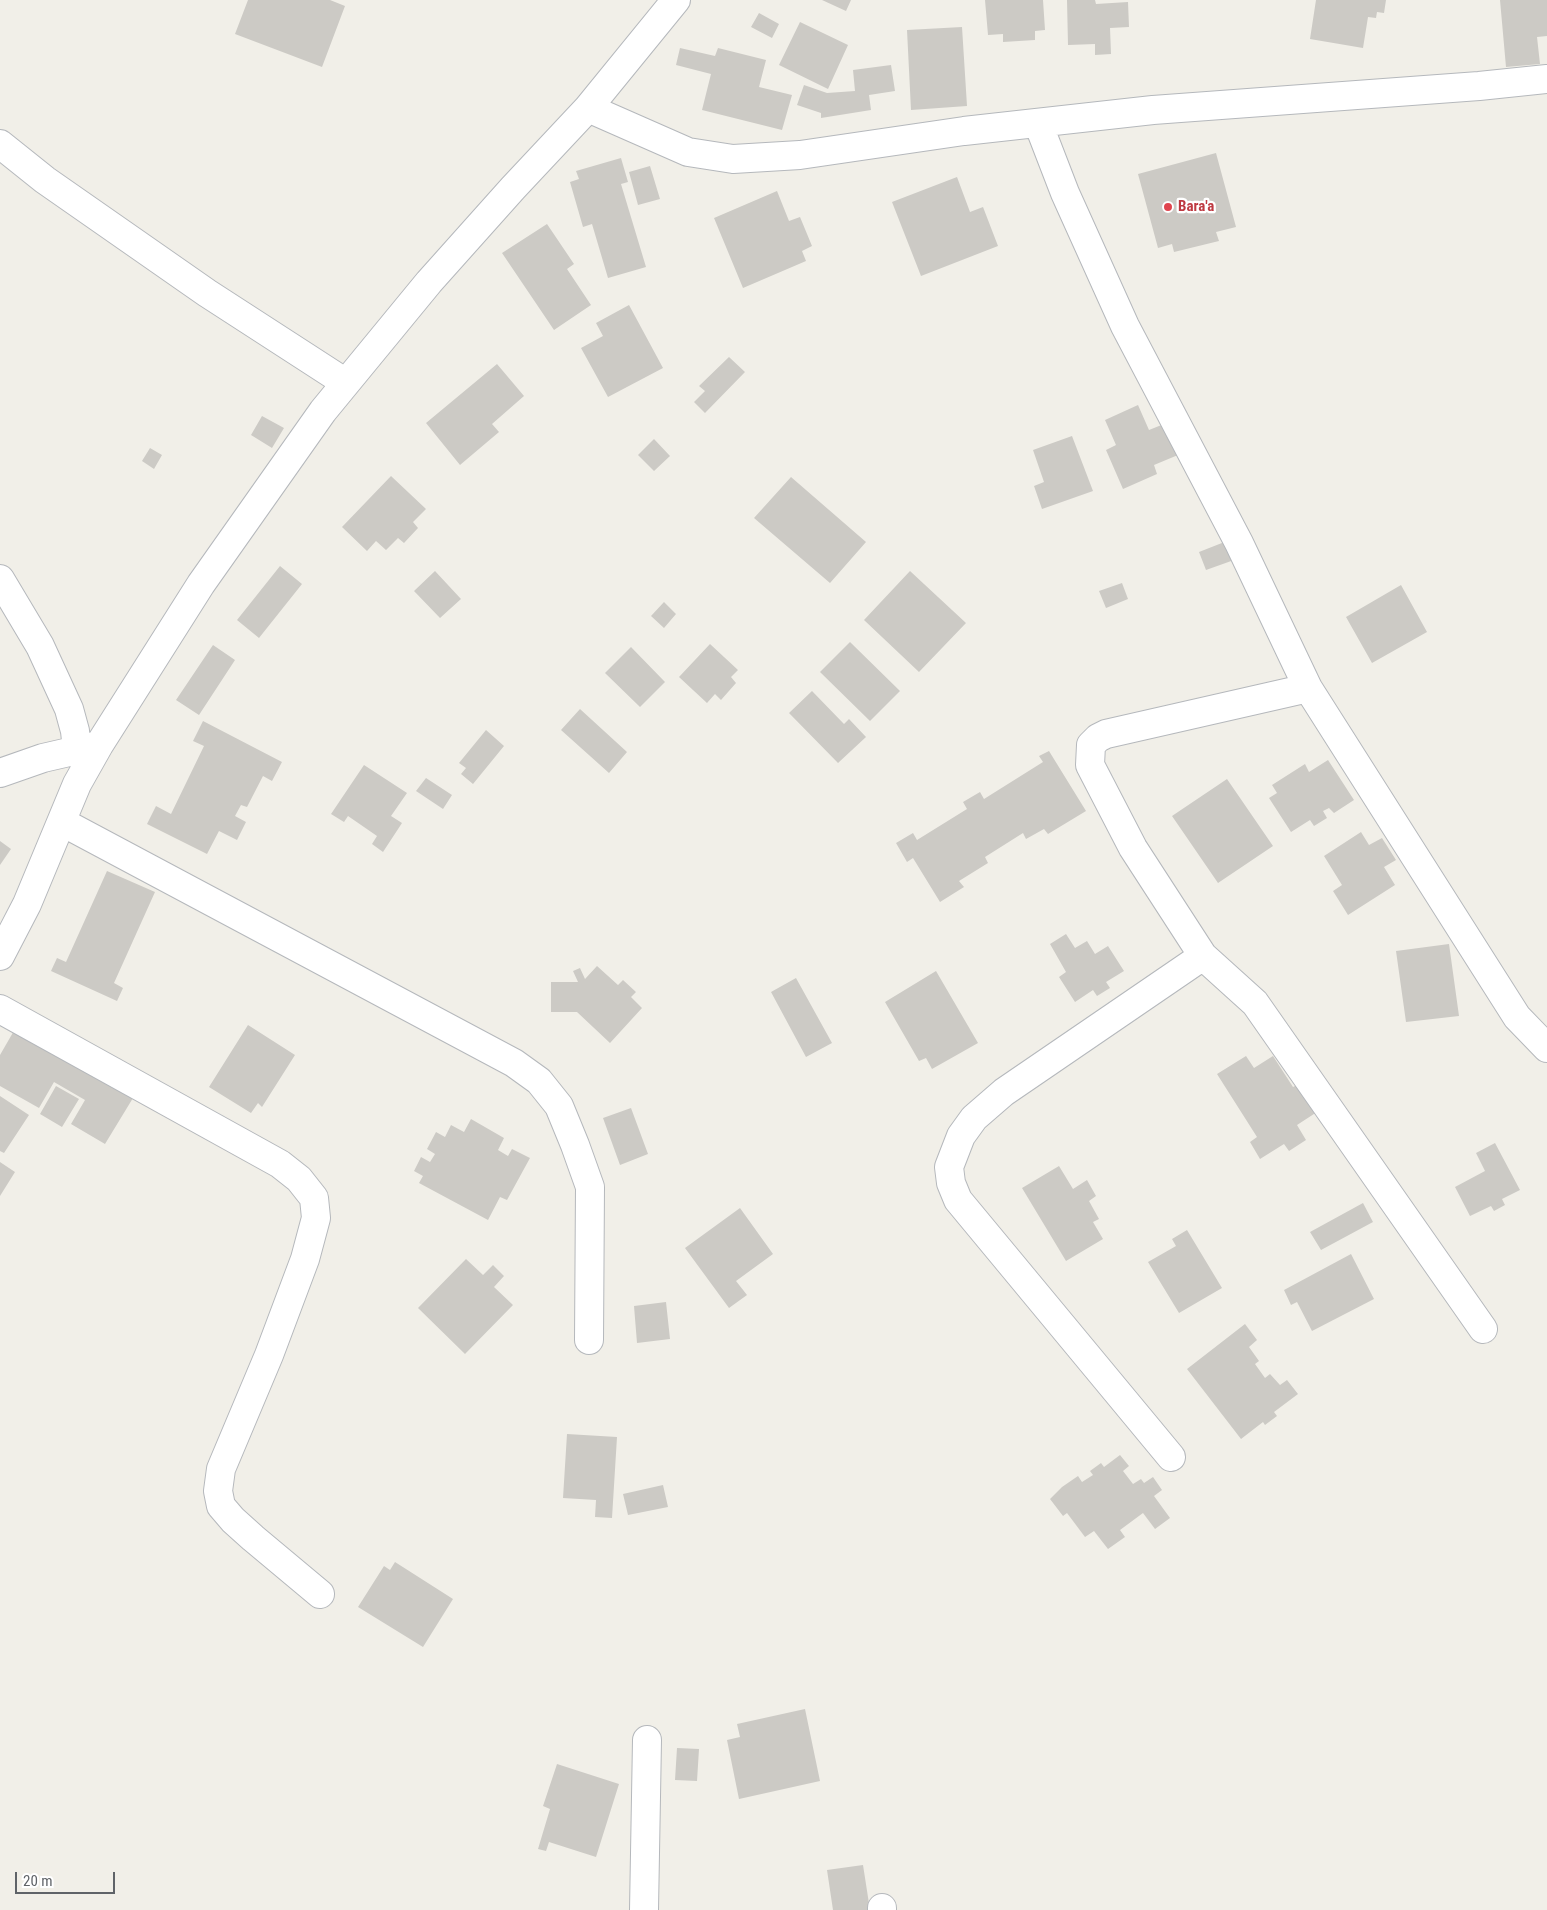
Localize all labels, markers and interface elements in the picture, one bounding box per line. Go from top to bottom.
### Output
place label: Bara'a [1178,198,1214,216]
marker: Bara'a [1162,201,1174,213]
scale bar [18,1862,118,1894]
text: 20 m [23,1872,53,1890]

